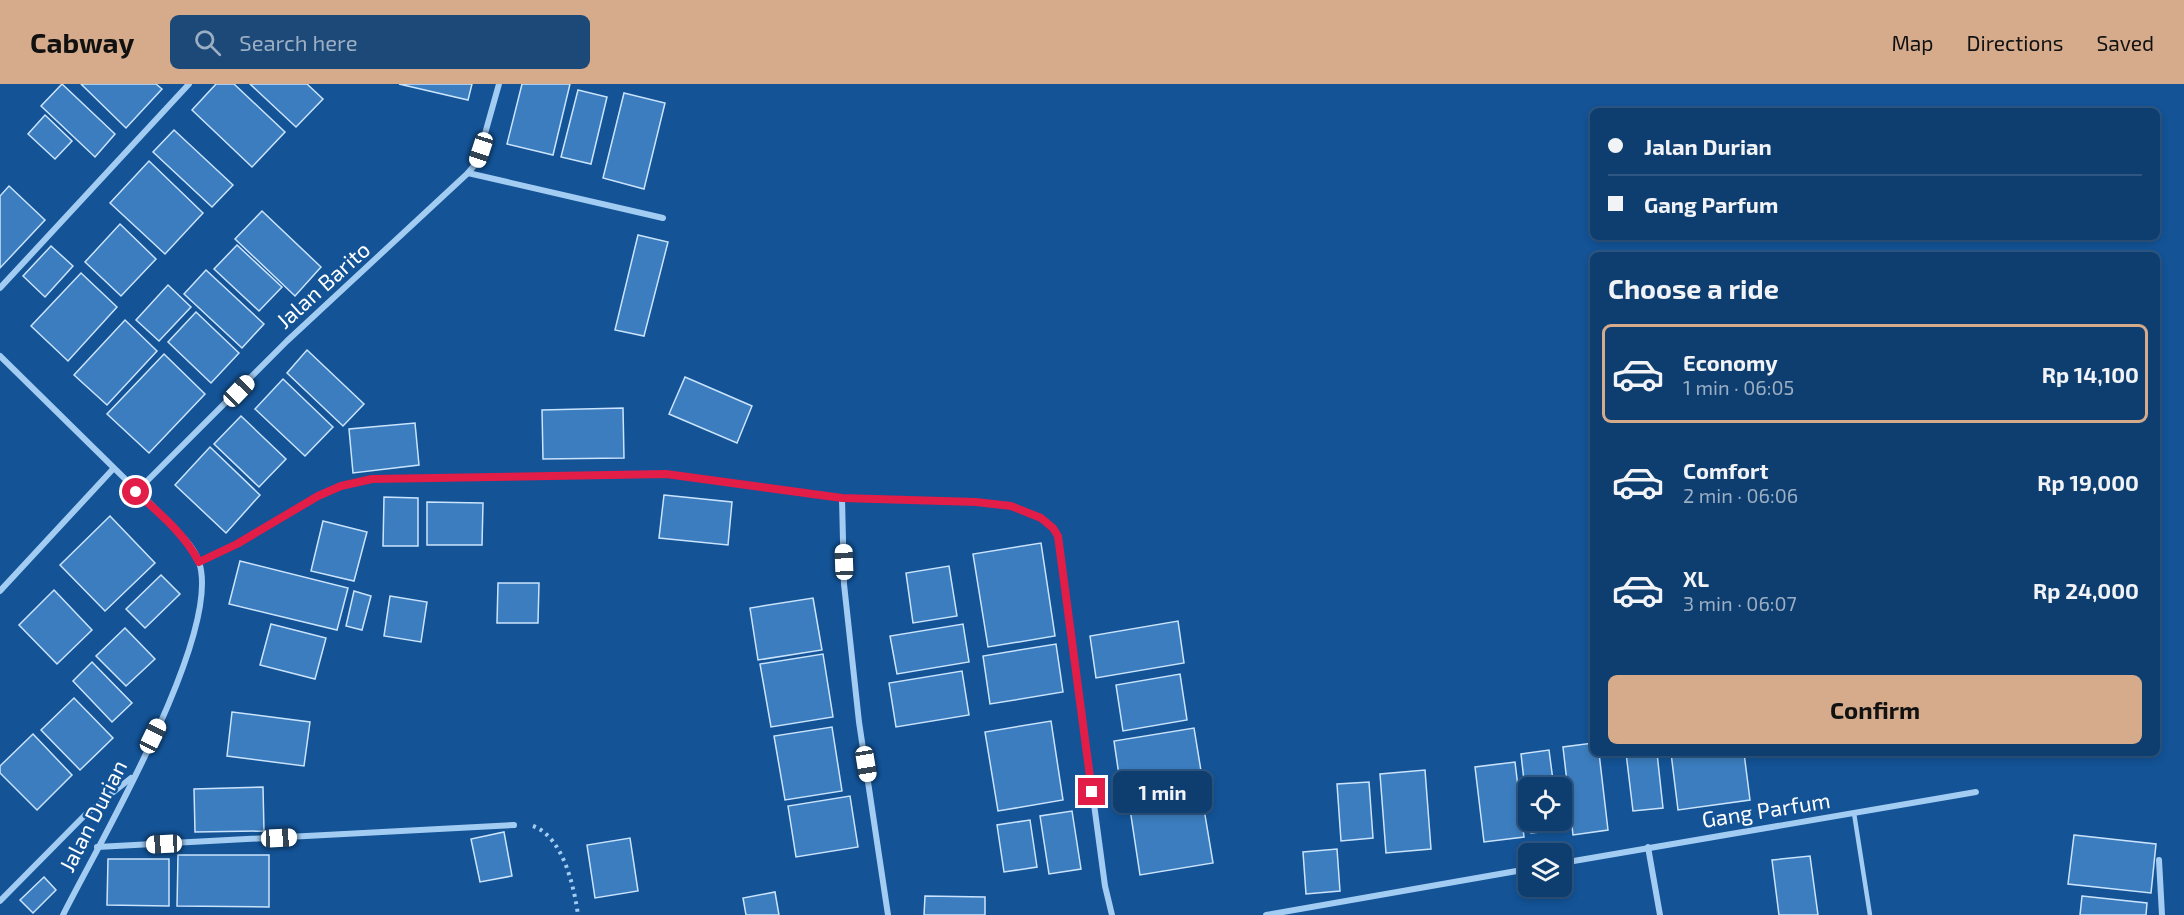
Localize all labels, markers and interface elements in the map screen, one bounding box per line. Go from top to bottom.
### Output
search box [170,15,590,69]
text: Cabway [30,25,134,59]
icon: search [191,26,224,59]
text: Search here [239,29,357,55]
text: Map [1891,30,1934,55]
text: Directions [1967,30,2063,55]
text: Saved [2096,30,2154,55]
car [467,130,495,170]
text: Jalan Durian [1644,133,1772,159]
text: Gang Parfum [1644,191,1778,217]
street label: Jalan Barito [270,236,374,333]
text: Choose a ride [1608,272,1779,304]
icon: car [1611,347,1665,401]
text: Economy [1683,349,1778,375]
text: Rp 14,100 [2042,361,2139,387]
car [220,372,258,410]
text: 1 min · 06:05 [1683,375,1794,399]
icon: car [1611,455,1665,509]
text: Comfort [1683,457,1768,483]
text: Rp 19,000 [2037,469,2139,495]
route start [122,478,149,505]
text: 2 min · 06:06 [1683,483,1798,507]
car [834,544,854,580]
icon: car [1611,563,1665,617]
text: XL [1683,565,1709,591]
text: Rp 24,000 [2033,577,2139,603]
text: 3 min · 06:07 [1683,591,1797,615]
button: Confirm [1608,675,2142,744]
car [137,716,169,756]
car [854,745,878,783]
street label: Jalan Durian [53,755,131,876]
callout: 1 min [1113,771,1212,813]
map controls [1518,777,1572,897]
button: locate [1518,777,1572,831]
route end [1078,778,1105,805]
text: 1 min [1138,780,1187,804]
street label: Gang Parfum [1700,786,1832,832]
car [261,828,297,848]
car [146,834,182,854]
button: layers [1518,843,1572,897]

